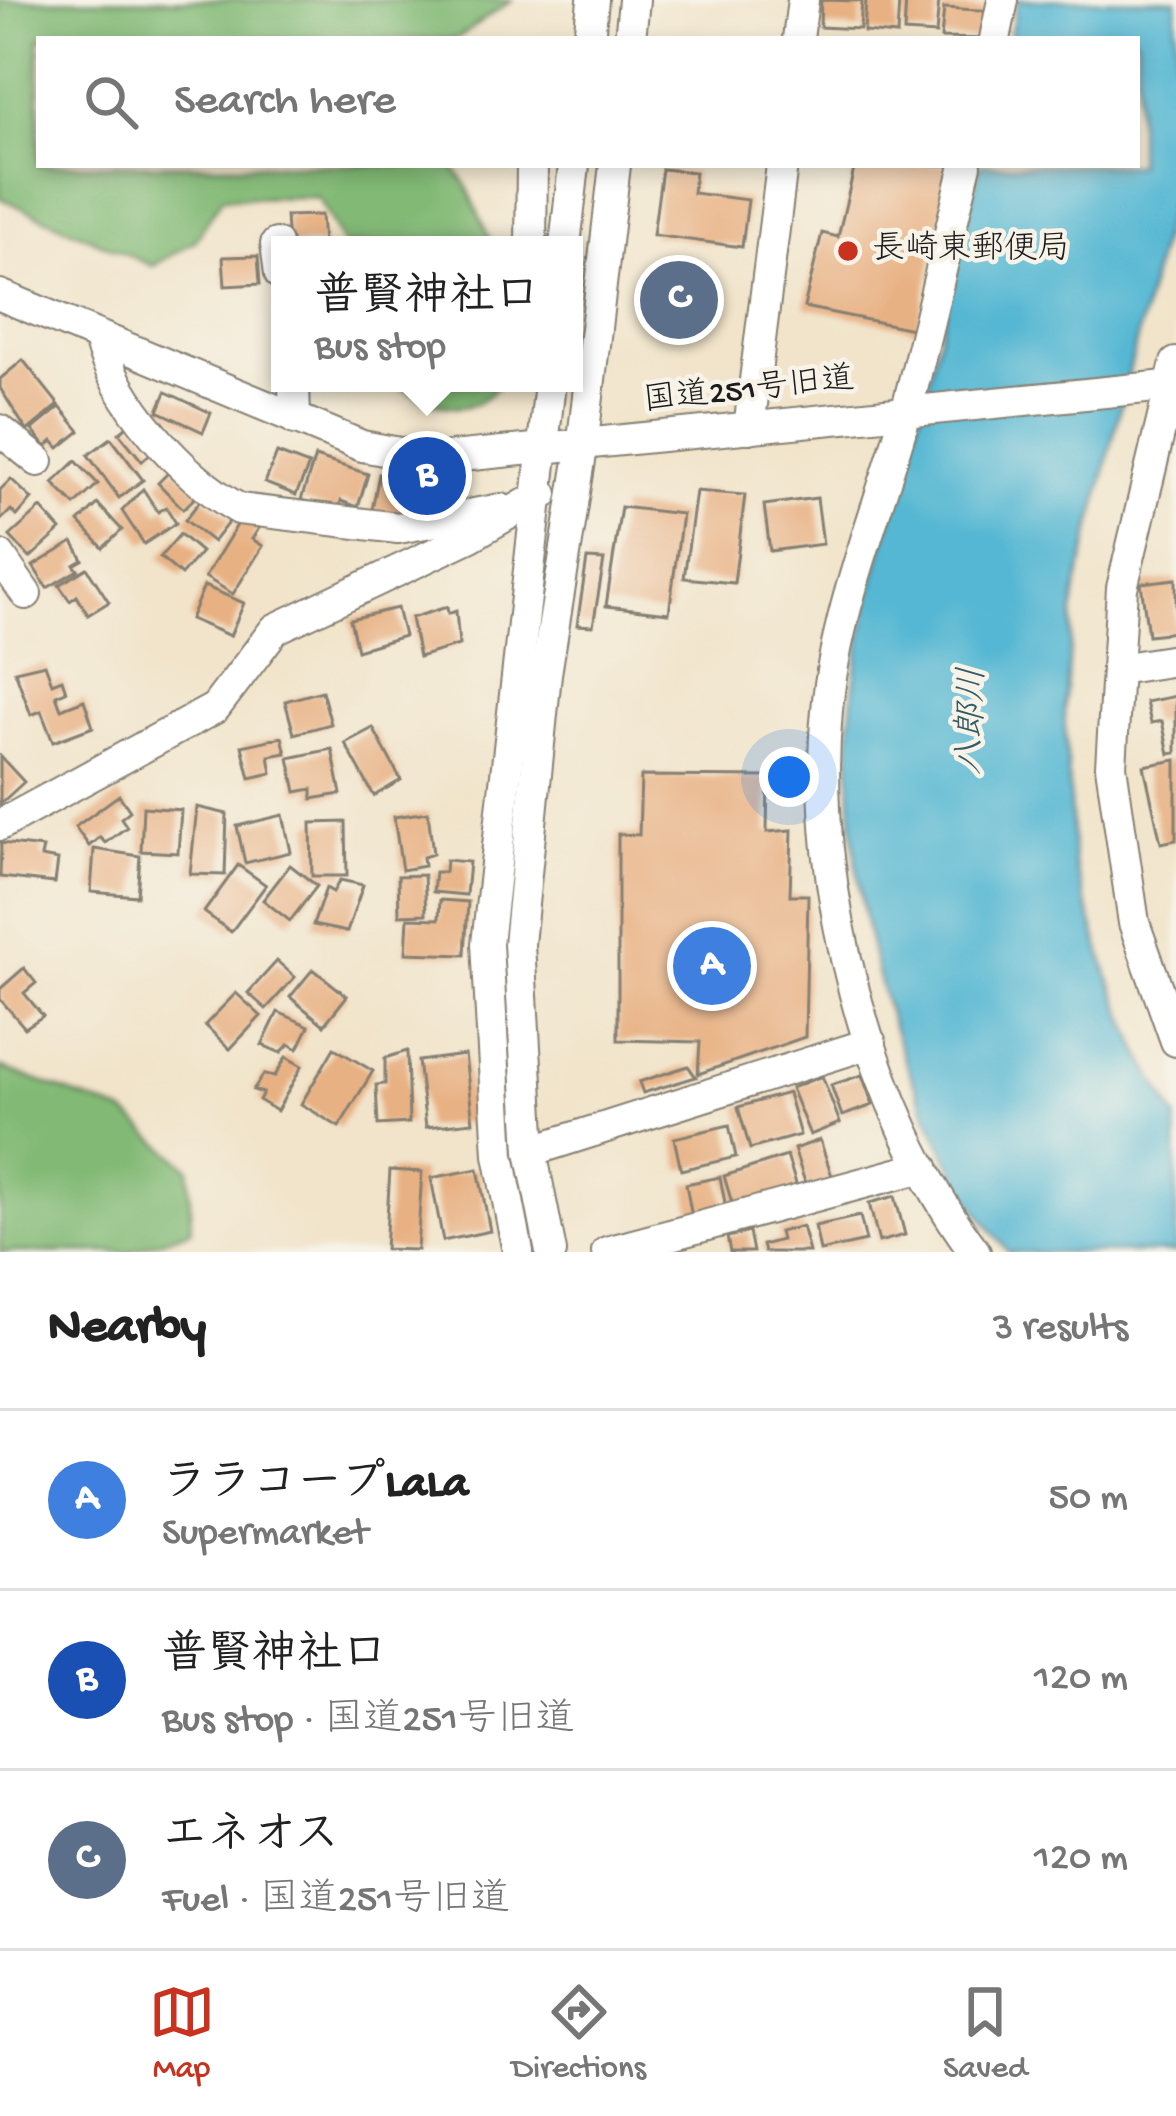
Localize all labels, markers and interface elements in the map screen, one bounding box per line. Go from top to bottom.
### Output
search box [36,36,1140,168]
icon: search [78,69,144,135]
text: Search here [174,76,396,129]
place label: 長崎東郵便局 [872,230,1070,270]
popup [271,236,583,392]
marker: 長崎東郵便局 [835,238,861,264]
pin: C [640,255,718,345]
text: 普賢神社口 [314,273,540,326]
text: Bus stop [314,326,446,372]
street label: 国道251号旧道 [641,360,856,422]
pin: B [388,431,466,521]
water label: 八郎川 [951,666,997,776]
your location [759,747,819,807]
pin: A [673,921,751,1011]
text: Nearby [48,1300,206,1360]
text: 3 results [993,1307,1128,1353]
text: ララコープLaLa [162,1459,468,1512]
text: A [75,1477,99,1523]
text: 50 m [1048,1477,1128,1523]
text: Supermarket [162,1512,368,1558]
text: 普賢神社口 [162,1631,387,1684]
text: B [77,1657,97,1703]
text: 120 m [1034,1657,1128,1703]
text: Bus stop · 国道251号旧道 [162,1699,575,1745]
text: エネオス [162,1811,339,1864]
text: C [76,1837,98,1883]
text: 120 m [1034,1837,1128,1883]
text: Fuel · 国道251号旧道 [162,1879,510,1925]
tab: Map [149,1979,215,2089]
tab: Directions [512,1979,646,2089]
tab: Saved [943,1979,1027,2089]

